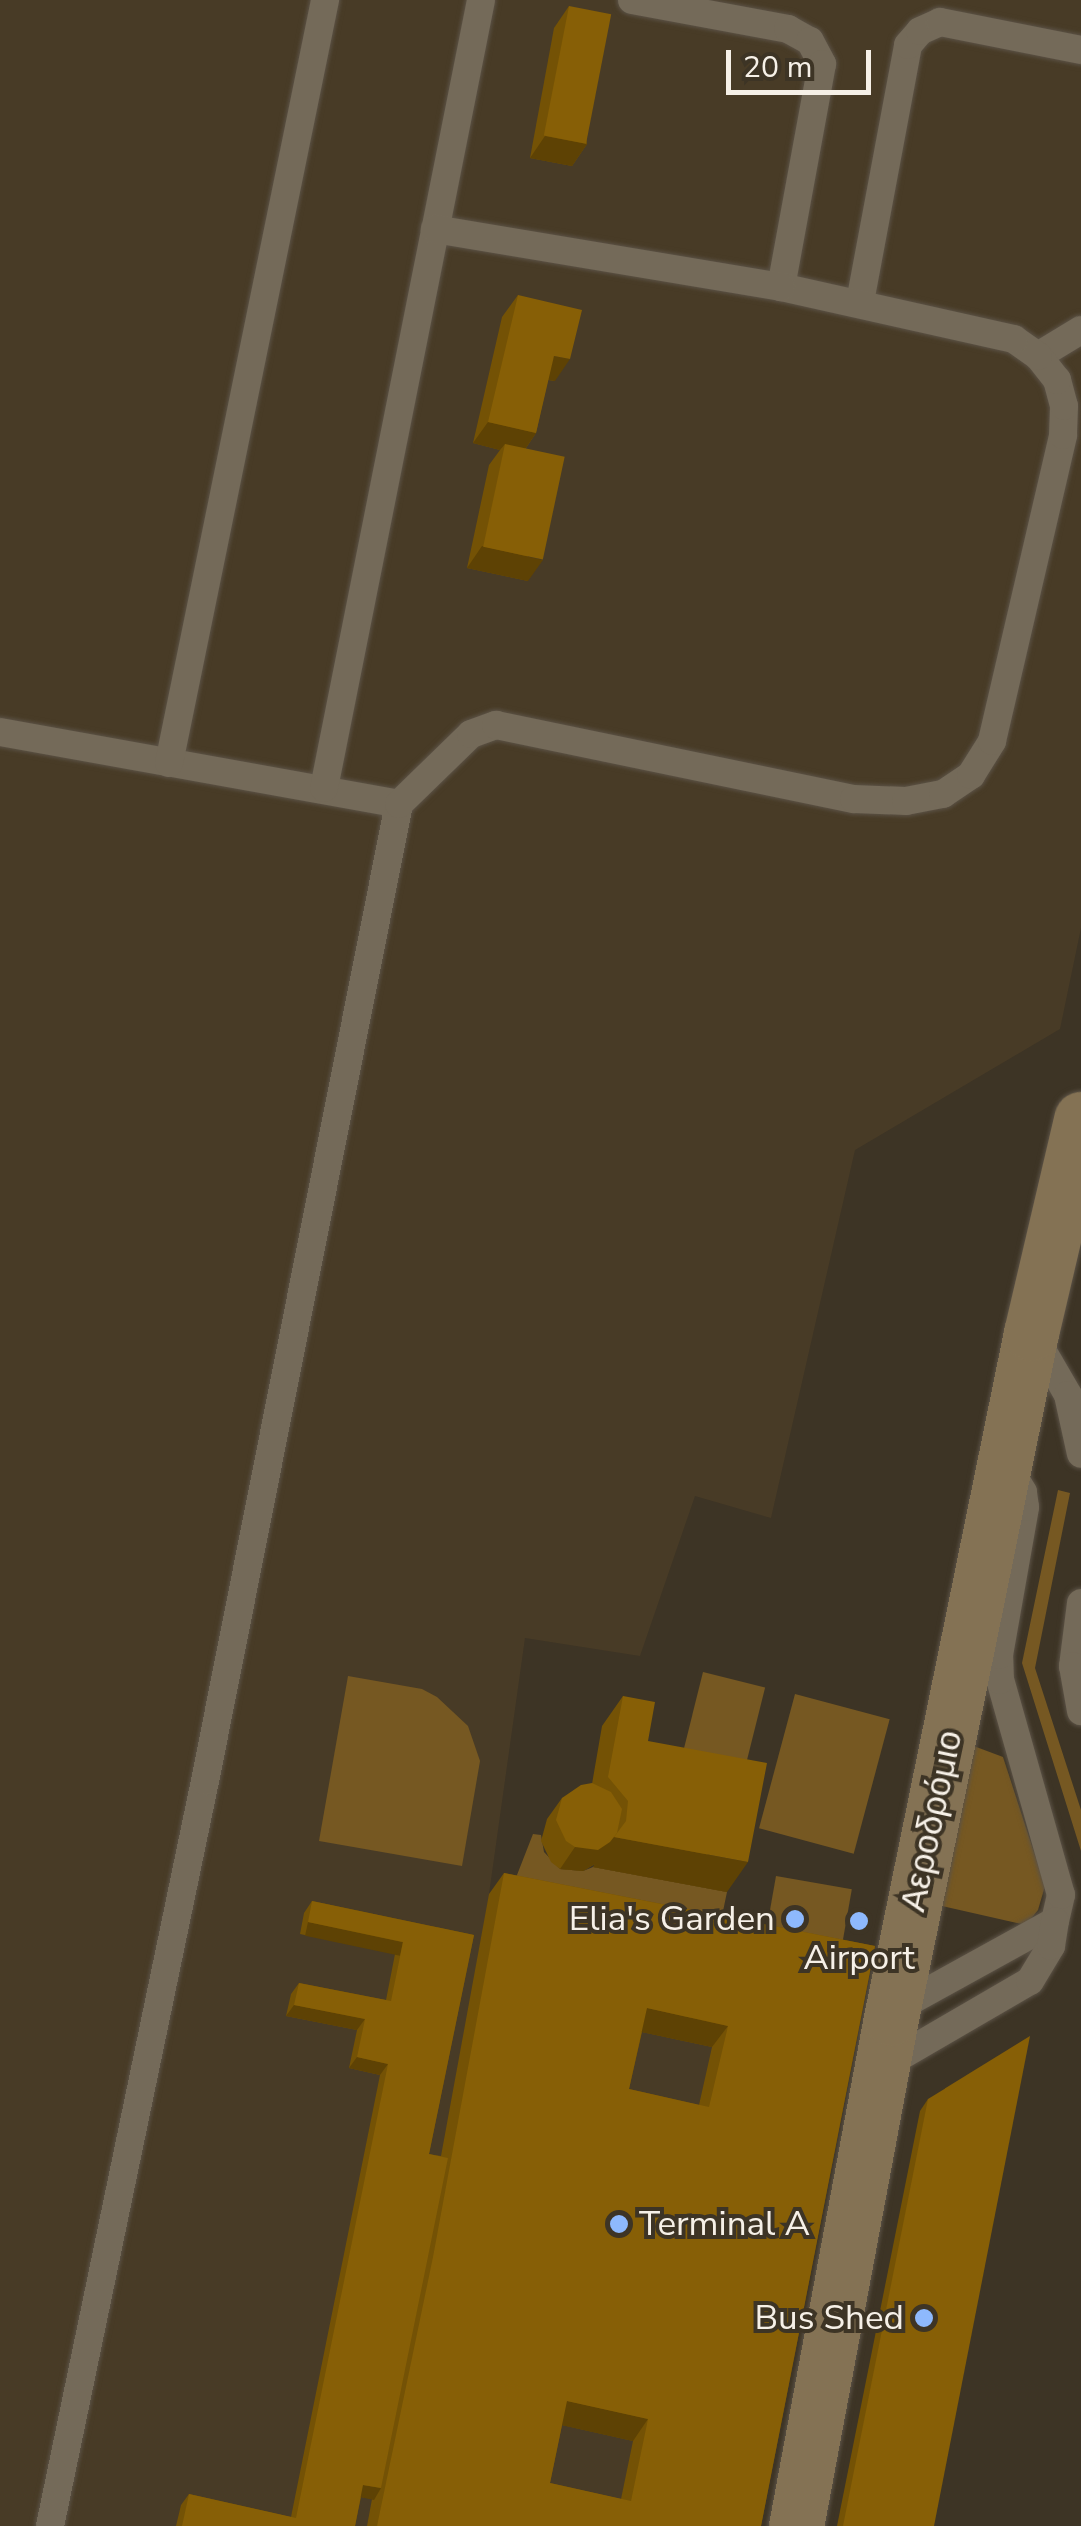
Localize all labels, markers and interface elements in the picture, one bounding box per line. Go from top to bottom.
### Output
scale bar [731,30,876,92]
text: 20 m [743,47,812,88]
street label: Αεροδρόμιο [892,1727,972,1915]
place label: Elia's Garden [569,1898,775,1940]
marker: Elia's Garden [784,1908,806,1930]
marker: Airport [848,1910,870,1932]
place label: Airport [803,1937,915,1979]
place label: Terminal A [639,2203,810,2245]
marker: Terminal A [608,2213,630,2235]
place label: Bus Shed [754,2297,904,2339]
marker: Bus Shed [913,2307,935,2329]

